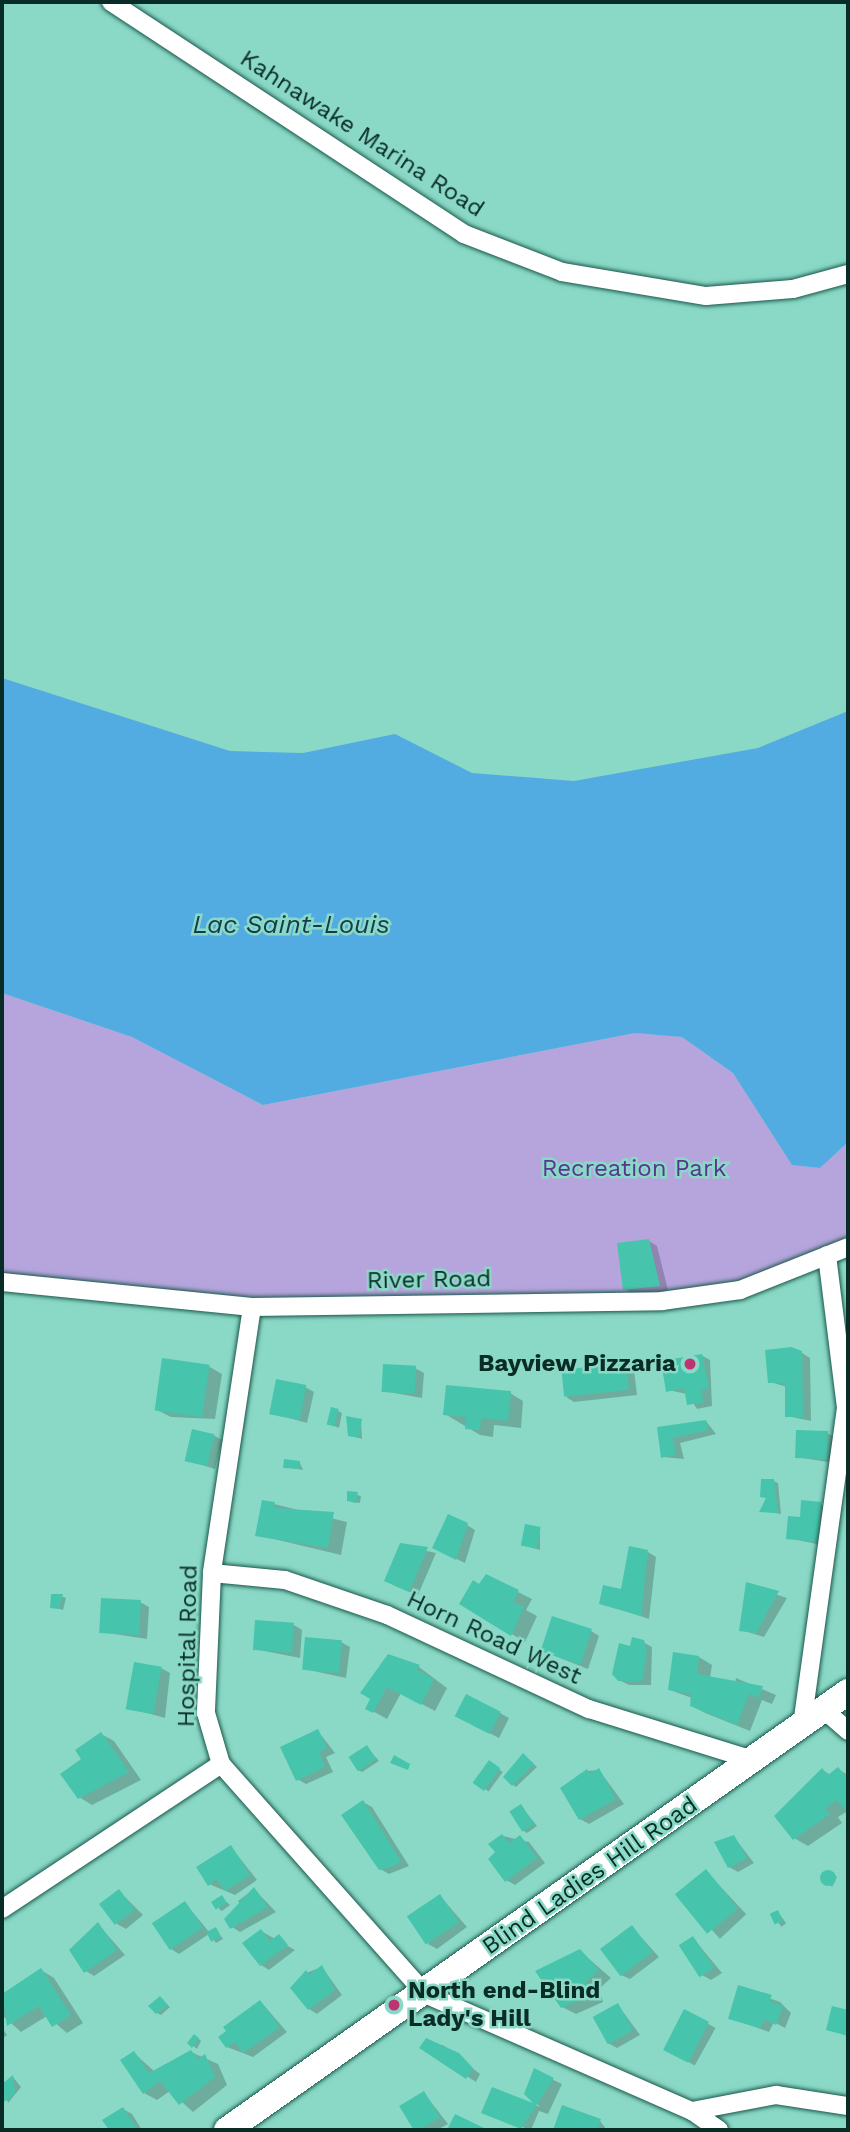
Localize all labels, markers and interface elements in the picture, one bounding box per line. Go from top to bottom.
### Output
street label: Kahnawake Marina Road [234,44,490,224]
water label: Lac Saint-Louis [192,909,390,941]
park label: Recreation Park [542,1155,726,1183]
street label: River Road [366,1265,492,1295]
place label: Bayview Pizzaria [478,1350,676,1378]
marker: Bayview Pizzaria [682,1356,698,1372]
street label: Hospital Road [172,1564,204,1728]
street label: Horn Road West [402,1585,586,1691]
street label: Blind Ladies Hill Road [476,1791,704,1961]
place label: North end-Blind Lady's Hill [408,1977,600,2033]
marker: North end-Blind Lady's Hill [386,1997,402,2013]

